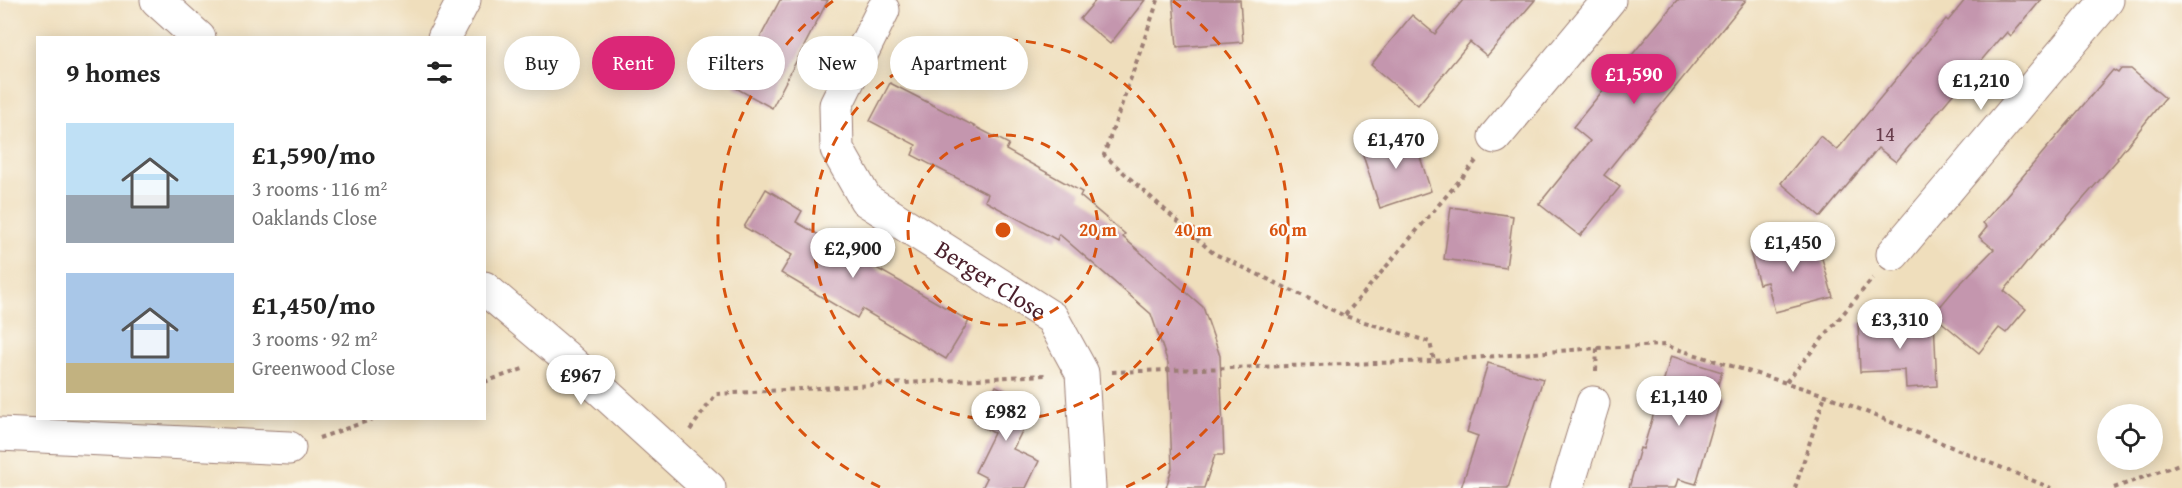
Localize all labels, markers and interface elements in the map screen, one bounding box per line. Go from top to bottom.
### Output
chip: Buy [504,36,580,90]
chip: Rent [592,36,675,90]
chip: Filters [687,36,785,90]
chip: New [797,36,878,90]
chip: Apartment [890,36,1028,90]
text: 9 homes [66,53,161,92]
pin: £1,590 [1585,54,1683,105]
icon: filters [423,56,456,89]
text: £1,590 [1605,59,1663,88]
pin: £1,210 [1932,60,2030,111]
text: £1,210 [1952,65,2010,94]
house number: 14 [1875,118,1895,149]
pin: £1,470 [1347,119,1445,170]
text: £1,470 [1367,124,1425,153]
text: £1,590/mo [252,135,375,174]
icon: home [114,147,186,219]
text: 3 rooms · 116 m² [252,174,387,203]
text: Oaklands Close [252,203,377,232]
text: 20 m [1079,216,1118,243]
text: 40 m [1174,216,1213,243]
text: 60 m [1269,216,1308,243]
centre of rings [993,220,1013,240]
pin: £1,450 [1744,222,1842,273]
text: £1,450 [1764,227,1822,256]
pin: £2,900 [804,228,902,279]
street label: Berger Close [929,231,1054,328]
text: £2,900 [824,233,882,262]
text: £1,450/mo [252,285,375,324]
icon: home [114,297,186,369]
pin: £3,310 [1851,299,1949,350]
text: £3,310 [1871,304,1929,333]
text: 3 rooms · 92 m² [252,324,378,353]
text: Greenwood Close [252,353,395,382]
pin: £967 [545,355,617,406]
text: £967 [560,360,602,389]
pin: £1,140 [1630,376,1728,427]
text: £1,140 [1650,381,1708,410]
pin: £982 [970,391,1042,442]
text: £982 [985,396,1027,425]
map controls [2097,404,2163,470]
button: locate [2097,404,2163,470]

